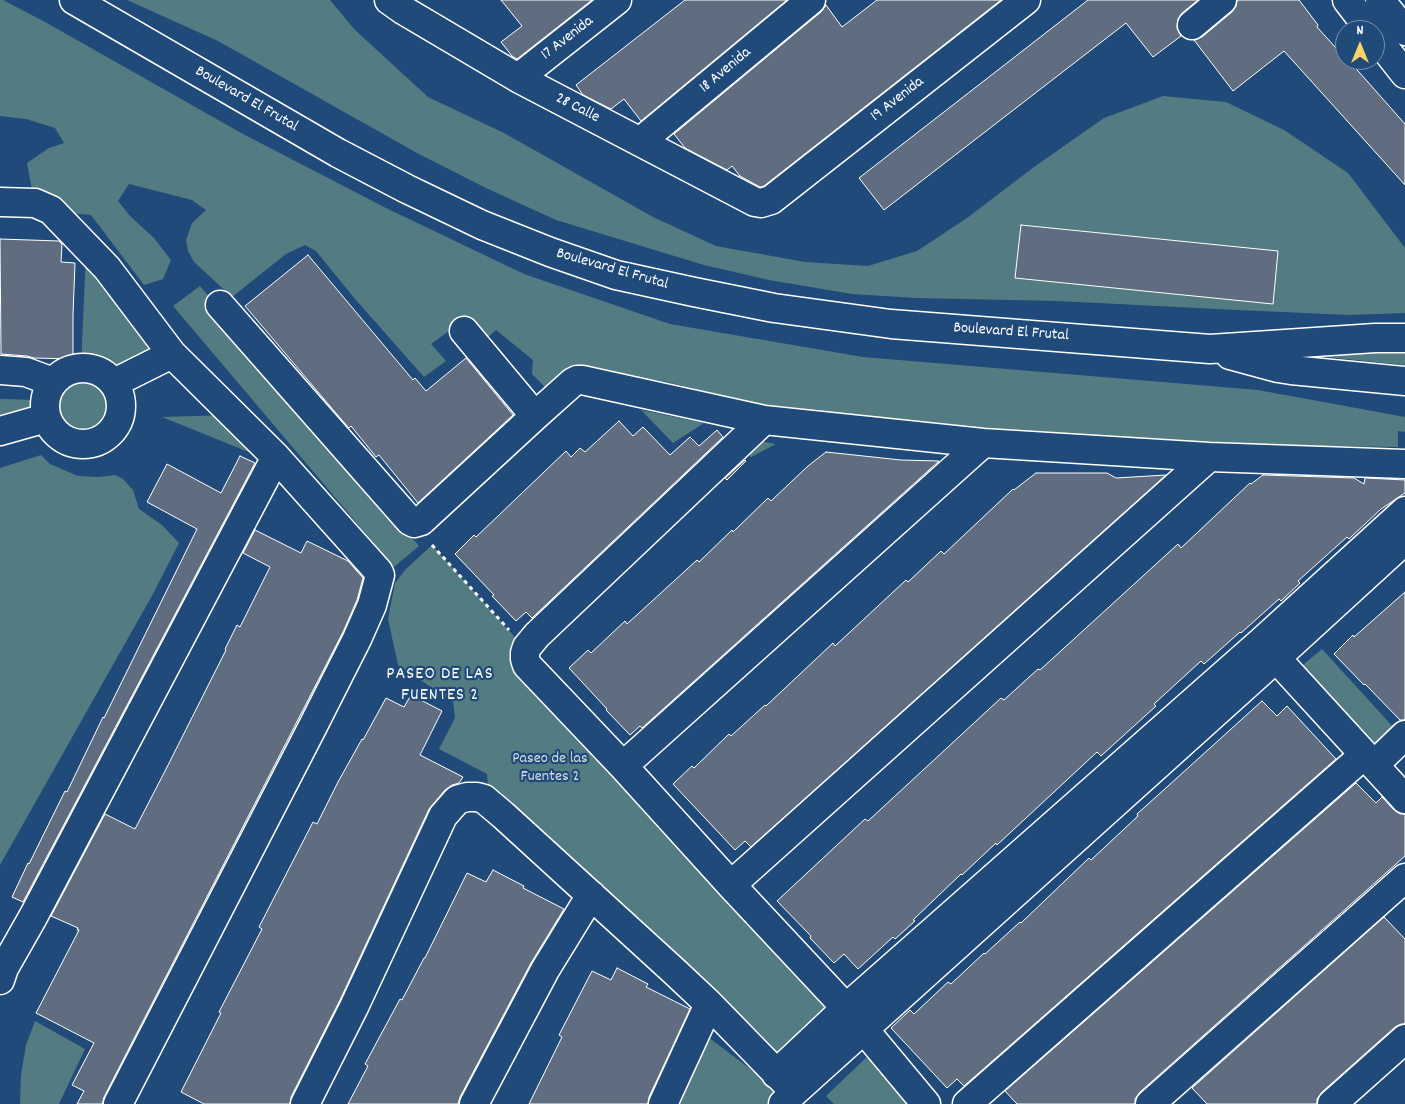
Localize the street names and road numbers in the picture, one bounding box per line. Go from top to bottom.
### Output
street label: 17 Avenida [538,13,598,65]
street label: 18 Avenida [696,44,756,98]
street label: Boulevard El Frutal [191,63,301,137]
street label: 19 Avenida [868,73,928,127]
street label: 28 Calle [552,90,602,128]
street label: Boulevard El Frutal [554,245,670,295]
street label: Boulevard El Frutal [953,319,1069,347]

